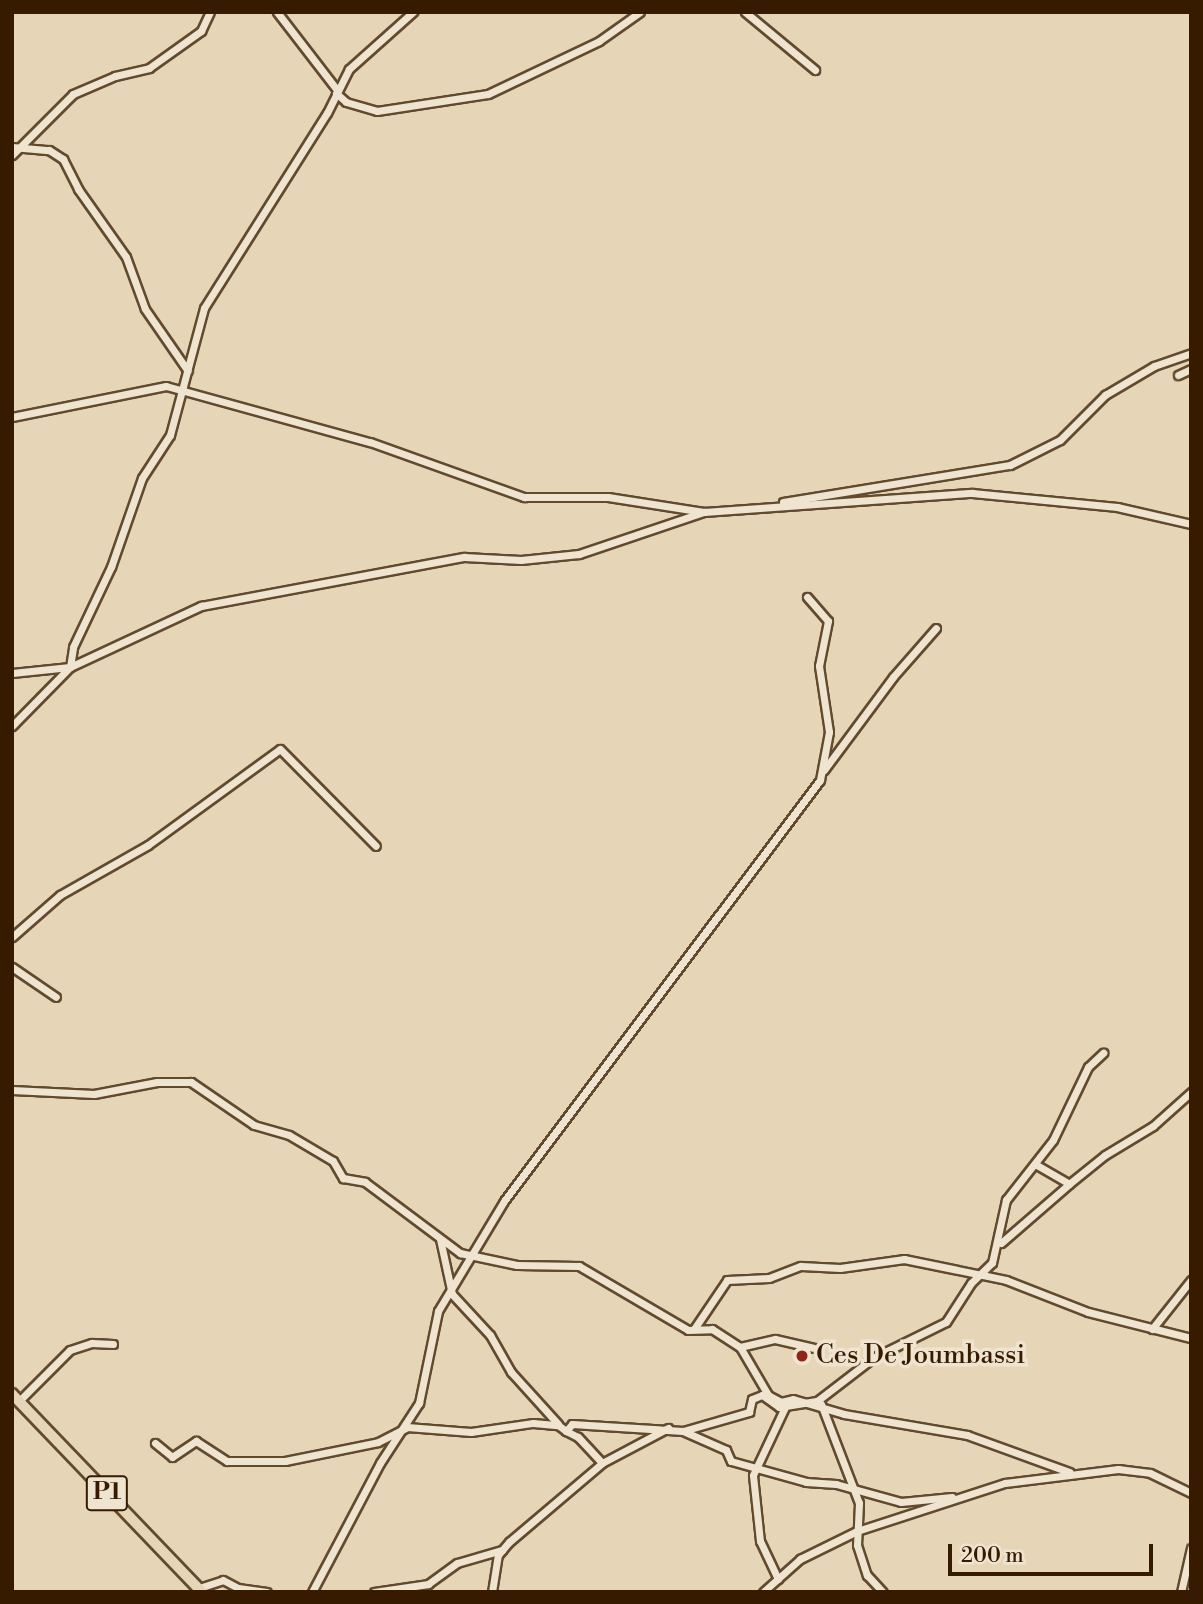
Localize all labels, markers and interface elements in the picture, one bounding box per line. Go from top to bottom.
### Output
place label: Ces De Joumbassi [816,1340,1025,1372]
marker: Ces De Joumbassi [794,1348,810,1364]
road number: P1 [84,1472,130,1513]
scale bar [951,1530,1156,1574]
text: 200 m [961,1543,1024,1569]

